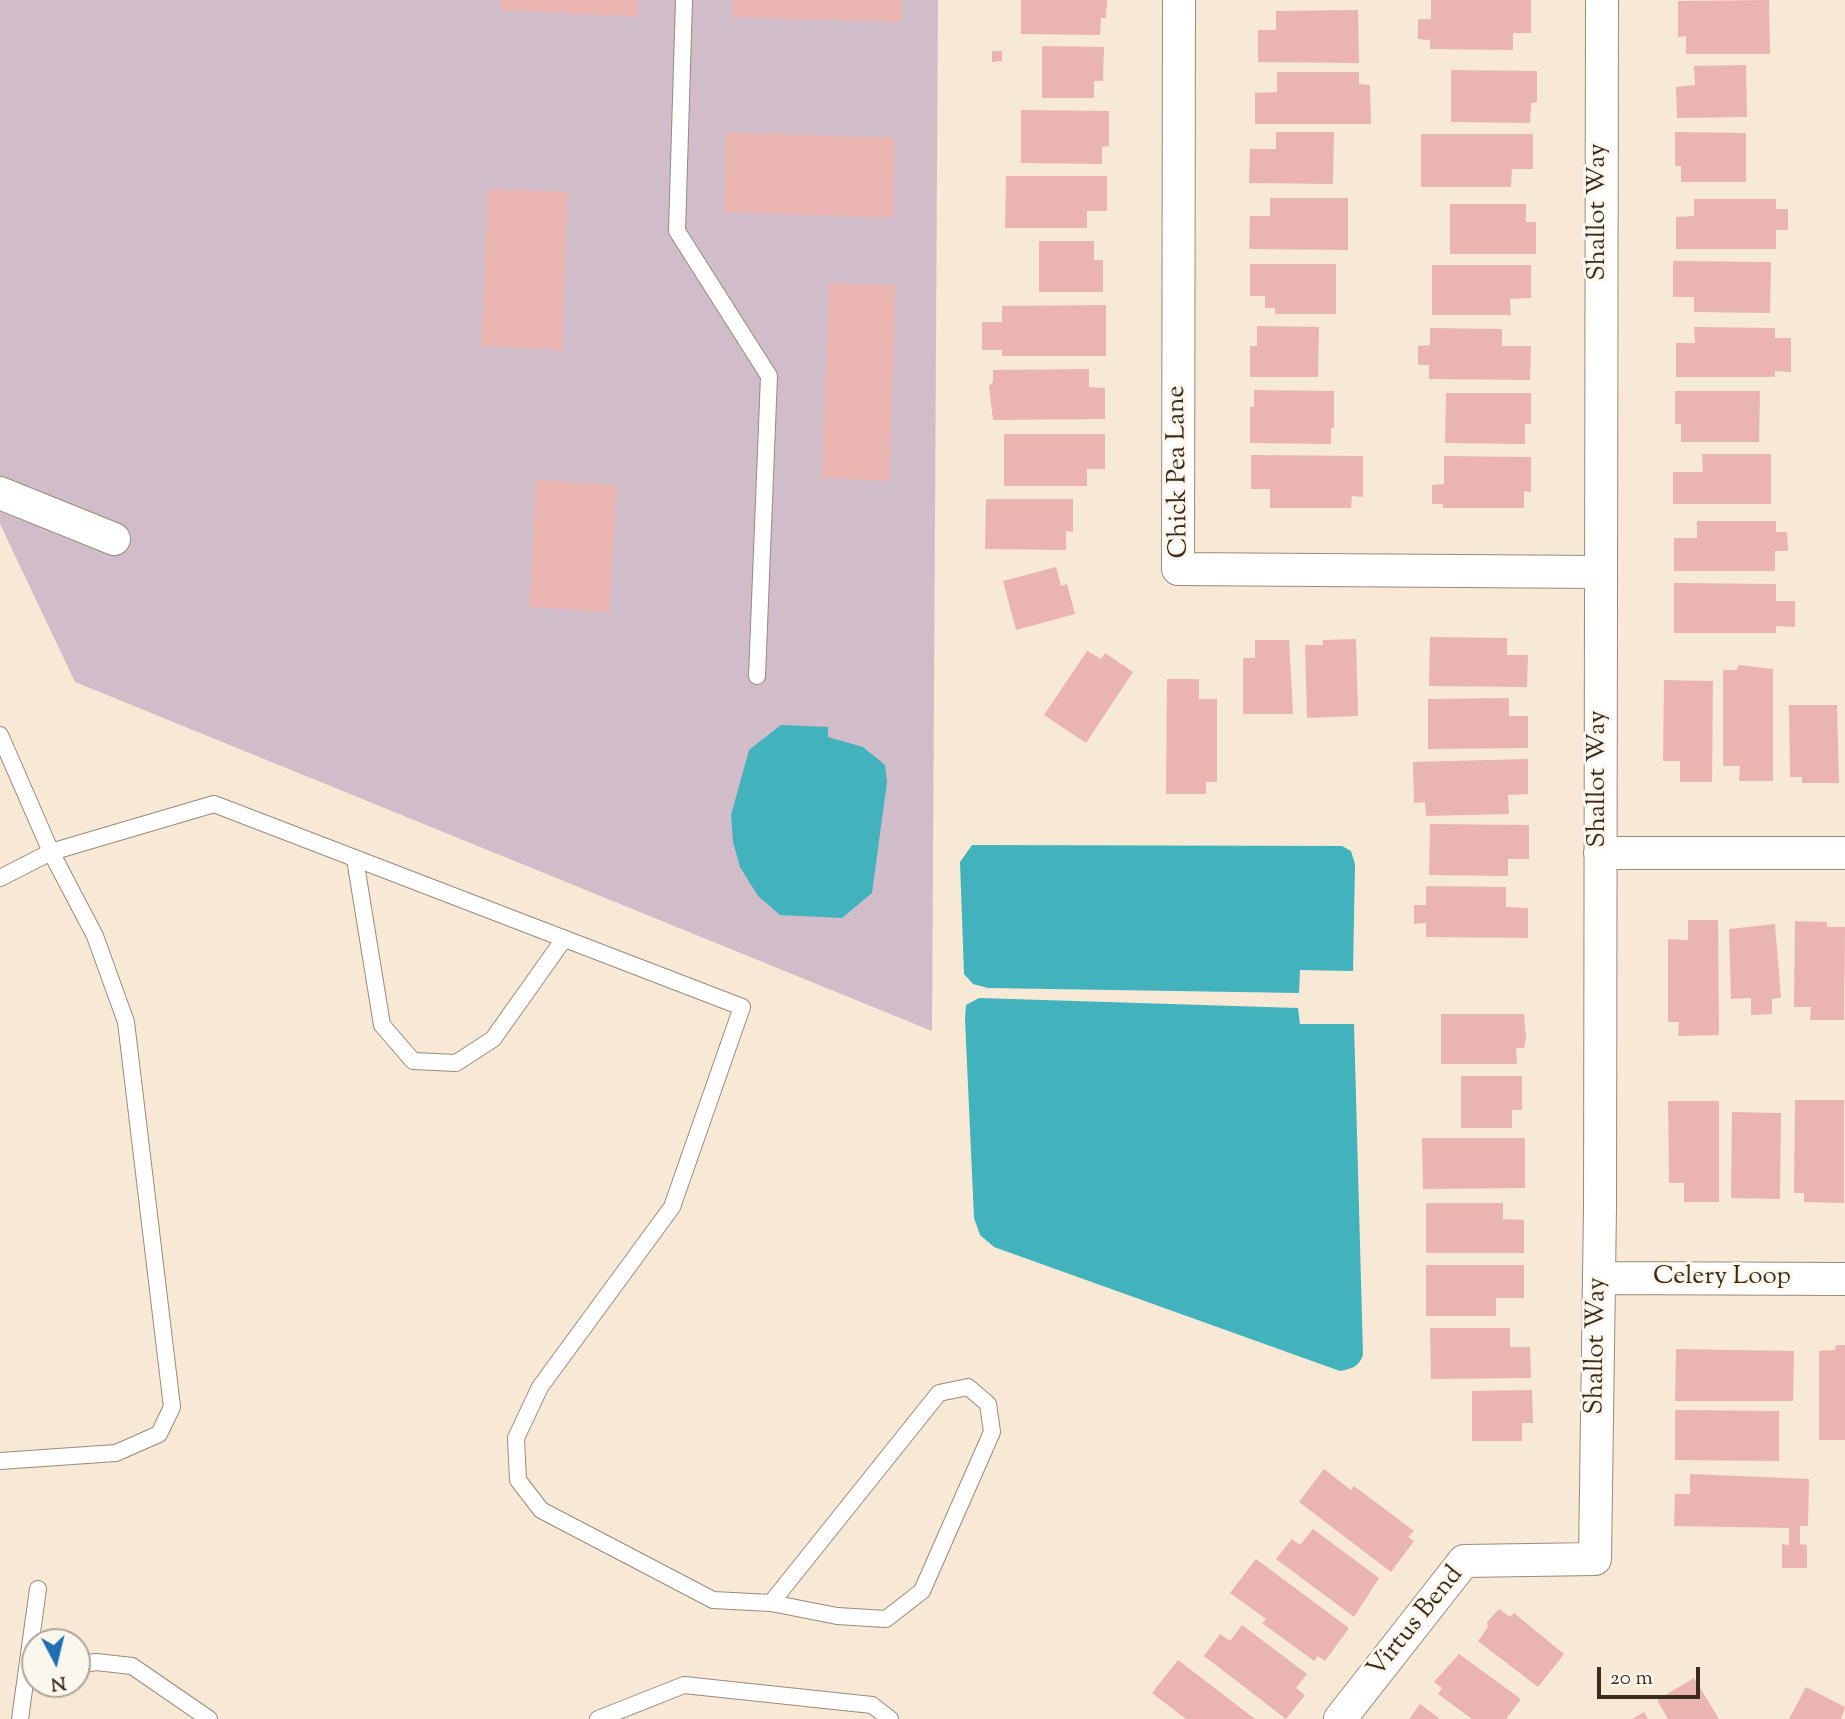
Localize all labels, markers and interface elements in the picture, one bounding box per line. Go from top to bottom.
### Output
street label: Shallot Way [1584,143,1616,281]
street label: Chick Pea Lane [1163,385,1197,559]
street label: Shallot Way [1584,710,1616,848]
street label: Celery Loop [1653,1263,1791,1295]
street label: Shallot Way [1581,1277,1615,1415]
street label: Virtus Bend [1363,1561,1471,1685]
north arrow [21,1628,91,1698]
scale bar [1600,1652,1703,1696]
text: 20 m [1610,1664,1653,1694]
text: N [49,1668,68,1697]

